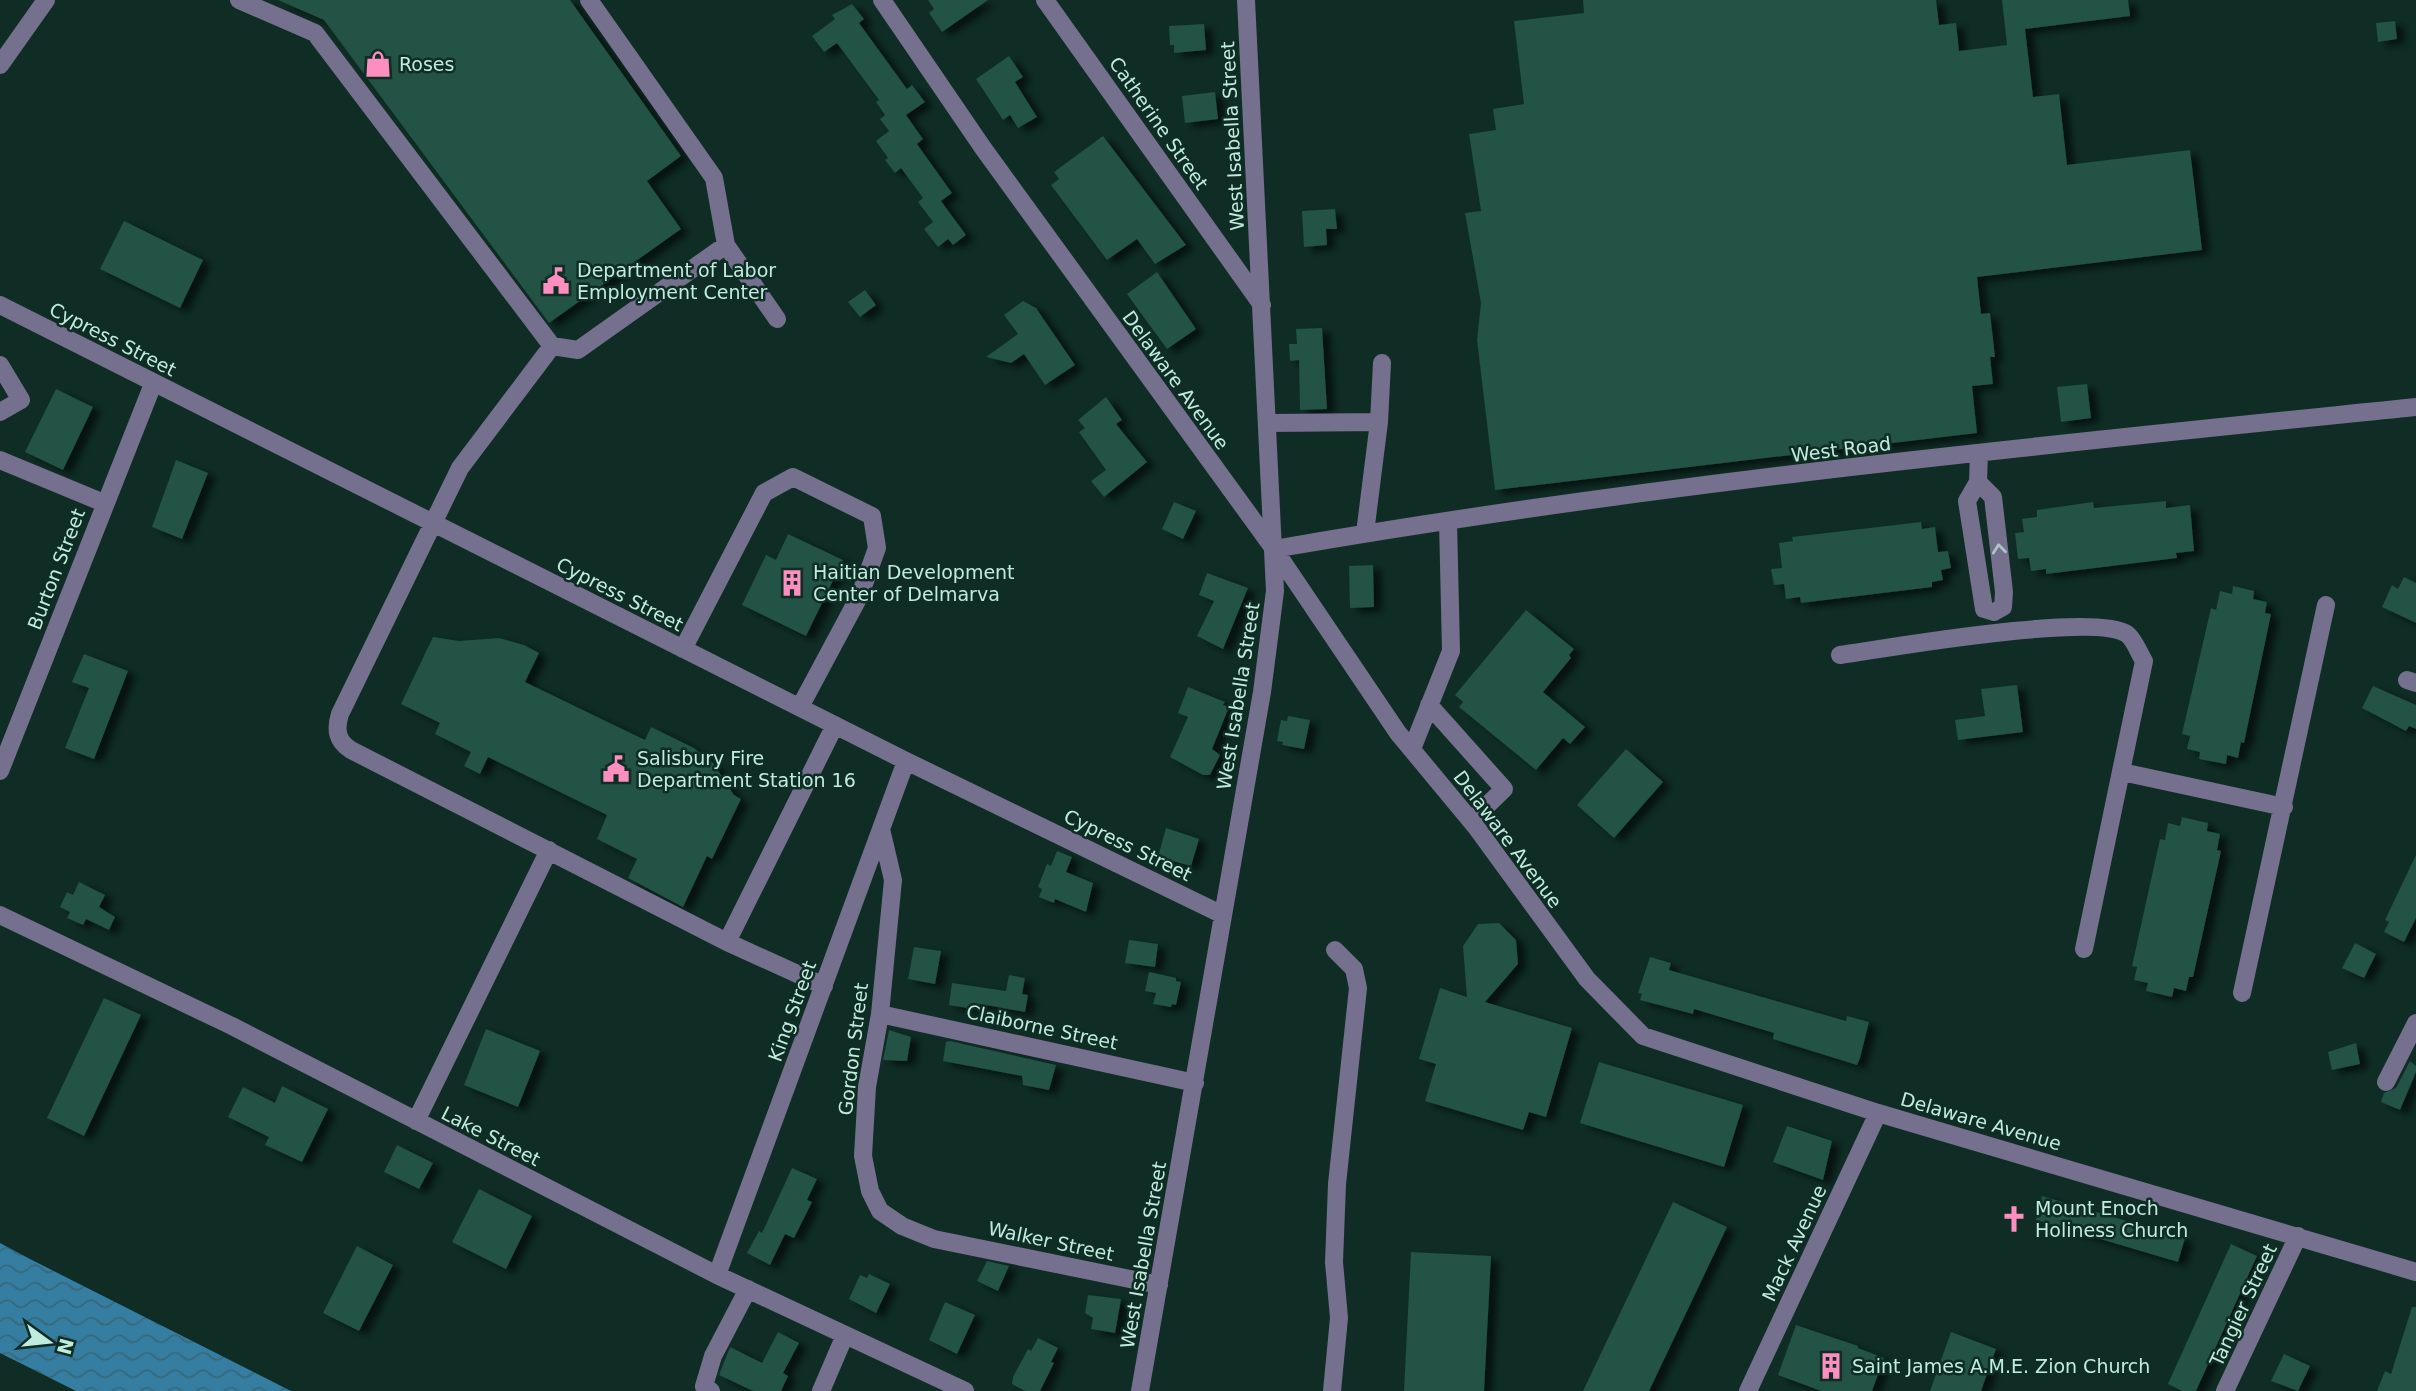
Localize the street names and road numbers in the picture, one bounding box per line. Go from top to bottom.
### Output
street label: West Isabella Street [1216,41,1248,231]
street label: Catherine Street [1105,53,1213,193]
street label: Cypress Street [46,298,180,380]
street label: Delaware Avenue [1118,306,1234,454]
street label: West Road [1790,432,1892,466]
street label: Burton Street [23,505,89,633]
street label: Cypress Street [553,553,687,635]
street label: West Isabella Street [1212,601,1264,791]
street label: Delaware Avenue [1449,766,1567,912]
street label: Cypress Street [1061,805,1195,885]
street label: King Street [764,958,820,1064]
street label: Gordon Street [834,981,872,1117]
street label: Claiborne Street [964,1000,1120,1054]
street label: Delaware Avenue [1898,1088,2064,1154]
street label: Lake Street [438,1102,544,1170]
street label: West Isabella Street [1116,1160,1170,1350]
street label: Mack Avenue [1757,1181,1831,1305]
street label: Walker Street [986,1217,1116,1265]
street label: Tangier Street [2205,1240,2281,1371]

